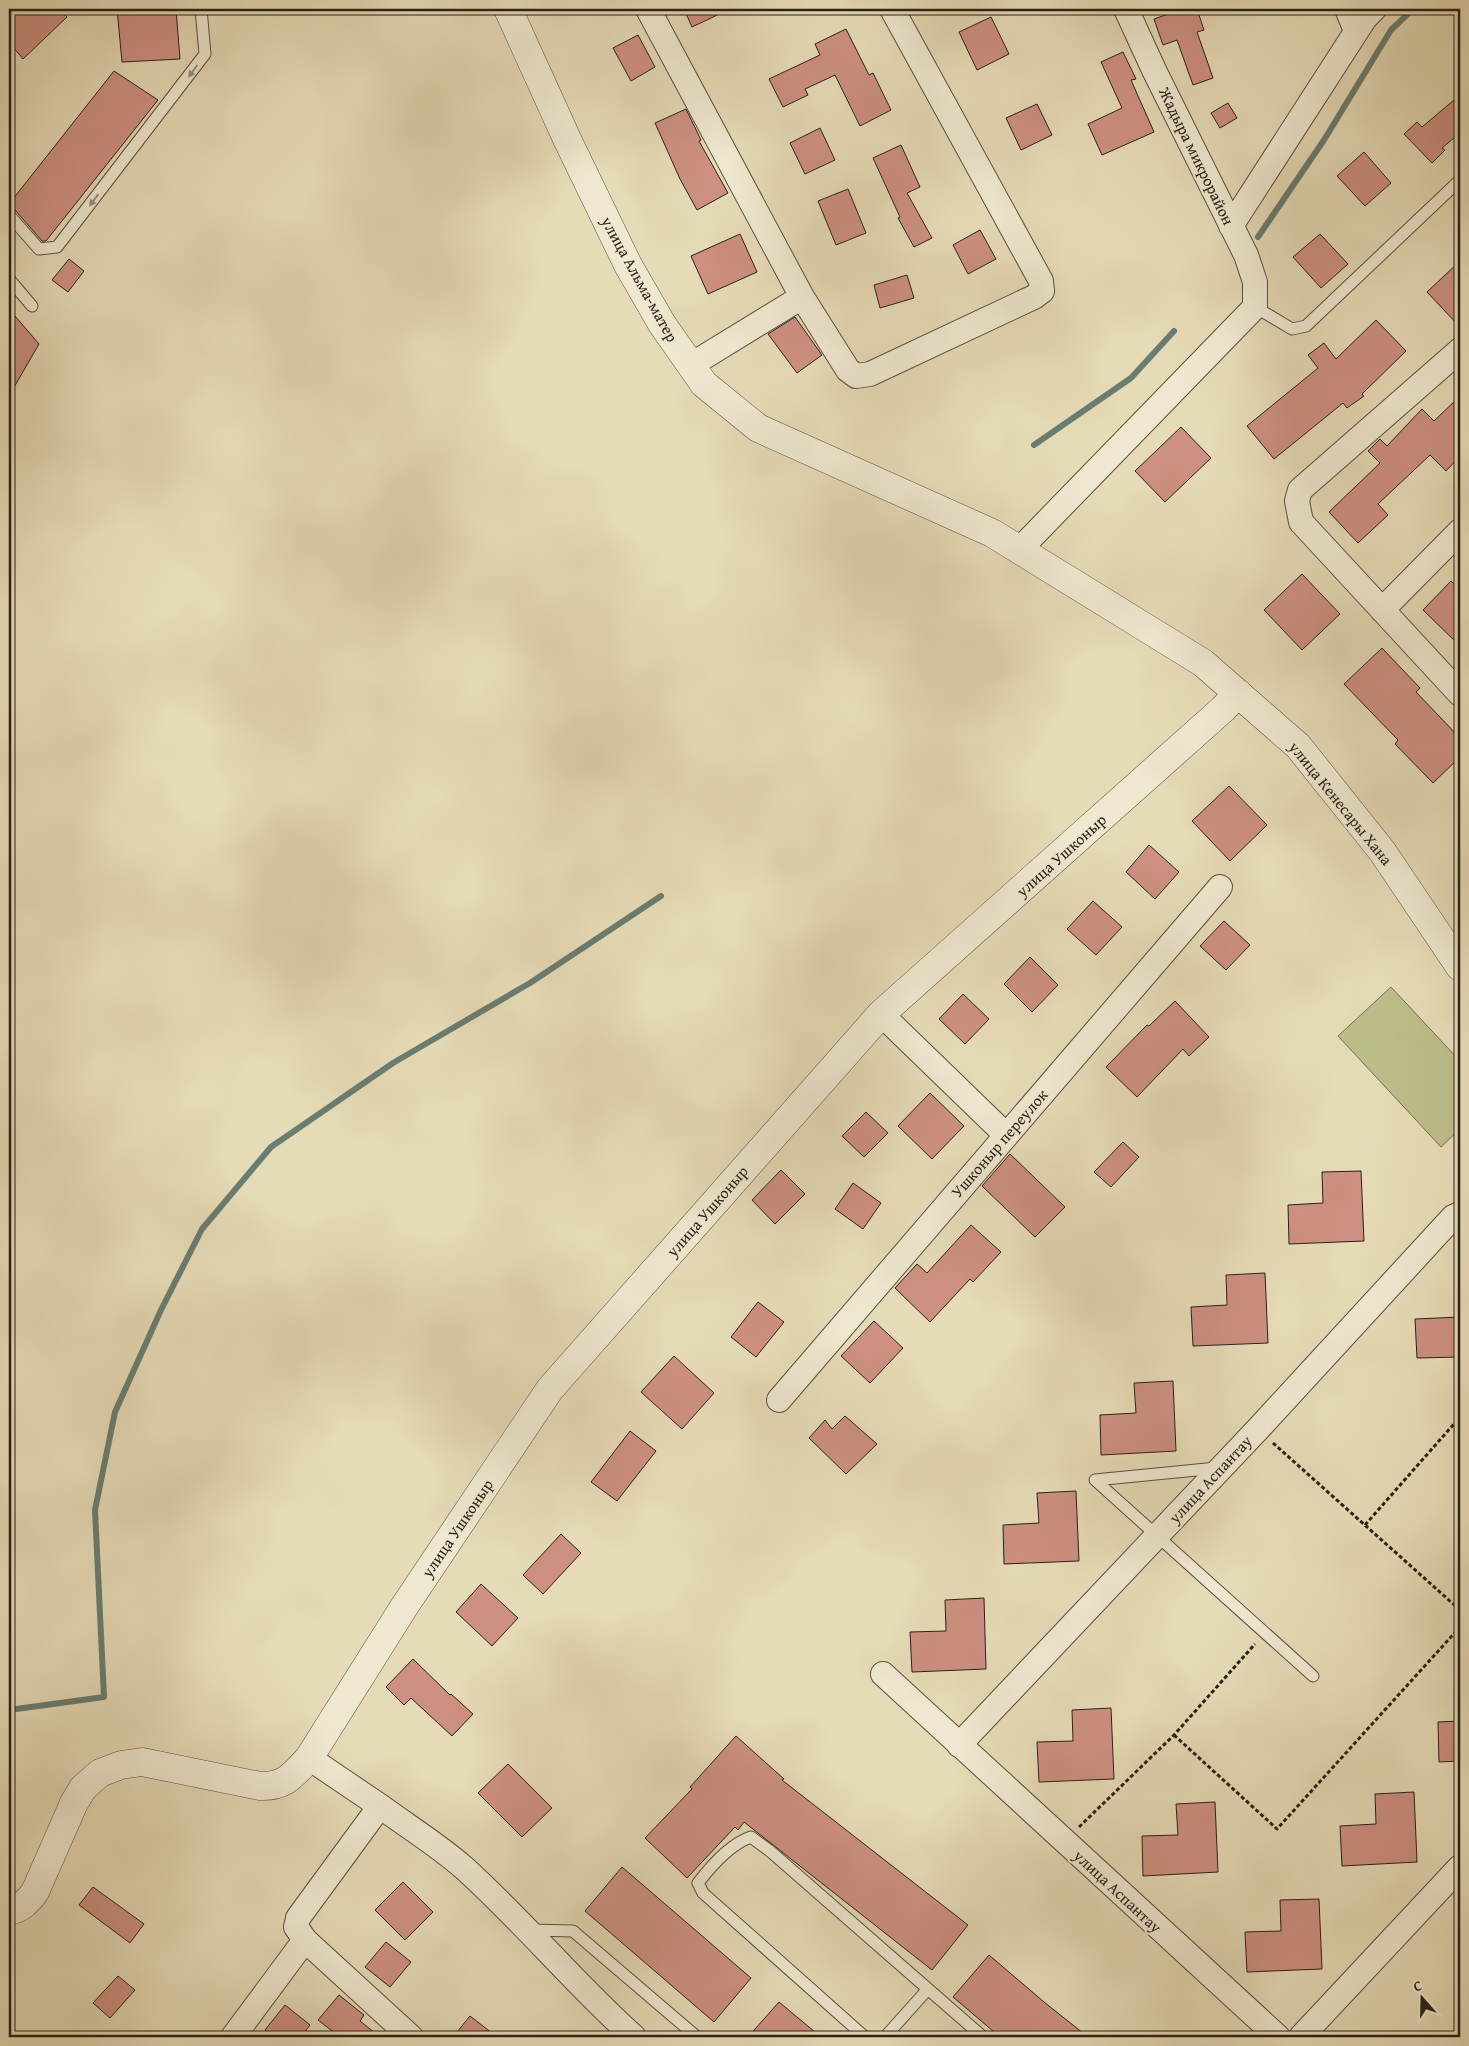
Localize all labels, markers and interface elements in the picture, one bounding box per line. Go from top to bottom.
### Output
one-way arrow [188,64,198,78]
street label: Жадыра микрорайон [1153,82,1241,229]
one-way arrow [89,193,99,207]
street label: улица Альма-матер [595,211,685,346]
street label: улица Кенесары Хана [1283,735,1399,870]
street label: улица Ушконыр [1010,808,1112,903]
street label: Ушконыр переулок [945,1083,1053,1203]
street label: улица Ушконыр [660,1160,754,1263]
street label: улица Аспантау [1162,1430,1257,1529]
street label: улица Ушконыр [415,1474,499,1583]
street label: улица Аспантау [1068,1843,1167,1938]
north arrow [1396,1974,1446,2024]
text: С [1410,1975,1425,1997]

